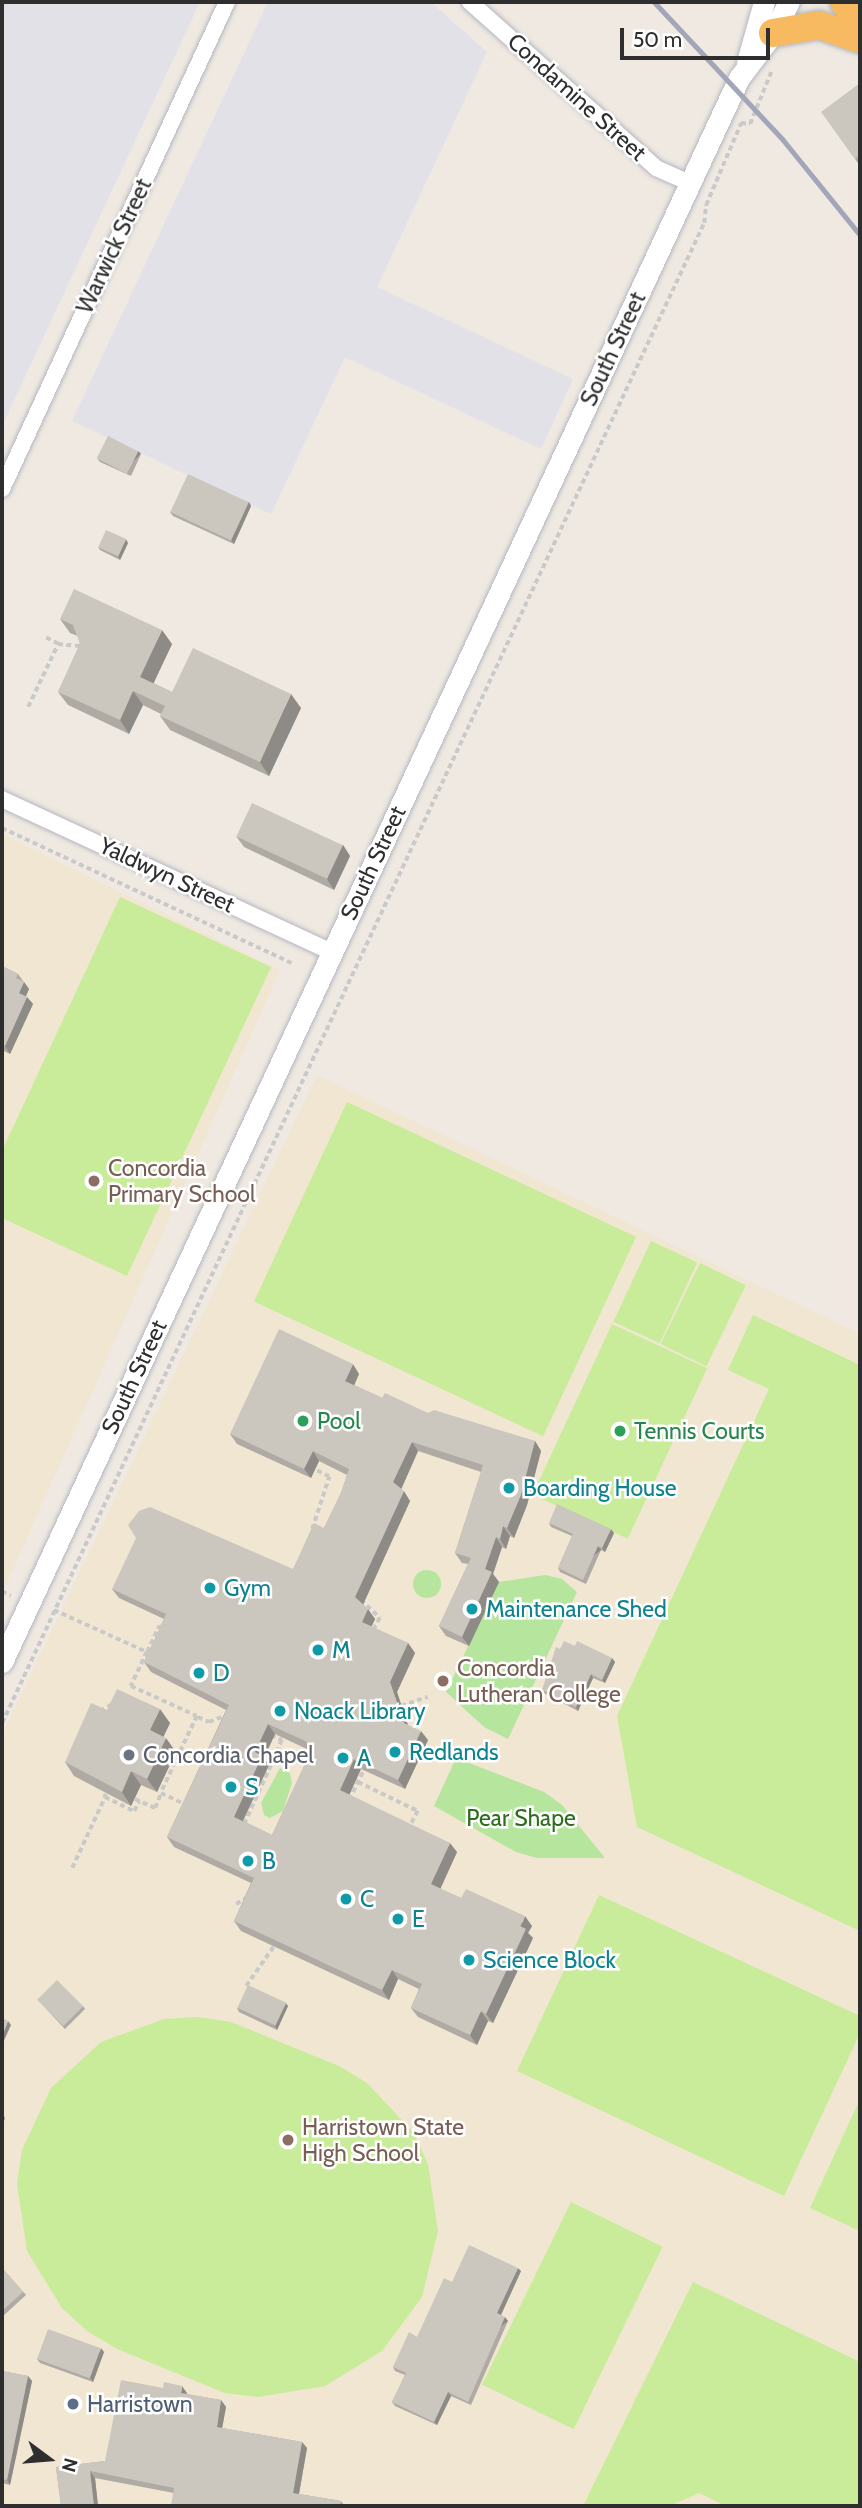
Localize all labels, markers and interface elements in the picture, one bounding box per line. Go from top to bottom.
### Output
scale bar [624,14,774,58]
street label: Condamine Street [502,27,652,167]
text: 50 m [633,27,682,52]
street label: Warwick Street [71,174,157,318]
street label: South Street [575,288,651,410]
street label: South Street [335,802,411,924]
street label: Yaldwyn Street [95,832,239,918]
place label: Concordia Primary School [108,1154,255,1208]
marker: Concordia Primary School [86,1173,102,1189]
street label: South Street [96,1316,172,1438]
place label: Pool [317,1407,361,1435]
marker: Pool [295,1413,311,1429]
place label: Tennis Courts [634,1417,765,1445]
marker: Tennis Courts [612,1423,628,1439]
place label: Boarding House [523,1474,676,1502]
marker: Boarding House [501,1480,517,1496]
place label: Gym [224,1574,271,1602]
marker: Gym [202,1580,218,1596]
place label: Maintenance Shed [486,1595,667,1623]
marker: Maintenance Shed [464,1601,480,1617]
place label: M [332,1636,351,1664]
marker: M [310,1642,326,1658]
place label: Concordia Lutheran College [457,1654,621,1708]
place label: D [213,1659,230,1687]
marker: D [191,1665,207,1681]
marker: Concordia Lutheran College [435,1673,451,1689]
place label: Noack Library [294,1697,426,1725]
marker: Noack Library [272,1703,288,1719]
place label: Redlands [409,1738,499,1766]
place label: Concordia Chapel [143,1741,314,1769]
place label: A [357,1744,371,1772]
marker: Redlands [387,1744,403,1760]
marker: Concordia Chapel [121,1747,137,1763]
marker: A [335,1750,351,1766]
place label: S [245,1773,258,1801]
marker: S [223,1779,239,1795]
park label: Pear Shape [466,1804,576,1832]
place label: B [262,1847,276,1875]
marker: B [240,1853,256,1869]
place label: C [360,1885,374,1913]
marker: C [338,1891,354,1907]
place label: E [412,1905,425,1933]
marker: E [390,1911,406,1927]
place label: Science Block [483,1946,616,1974]
marker: Science Block [461,1952,477,1968]
place label: Harristown State High School [302,2113,464,2167]
marker: Harristown State High School [280,2132,296,2148]
place label: Harristown [87,2390,193,2418]
marker: Harristown [65,2396,81,2412]
north arrow [14,2424,84,2494]
text: N [57,2455,83,2475]

